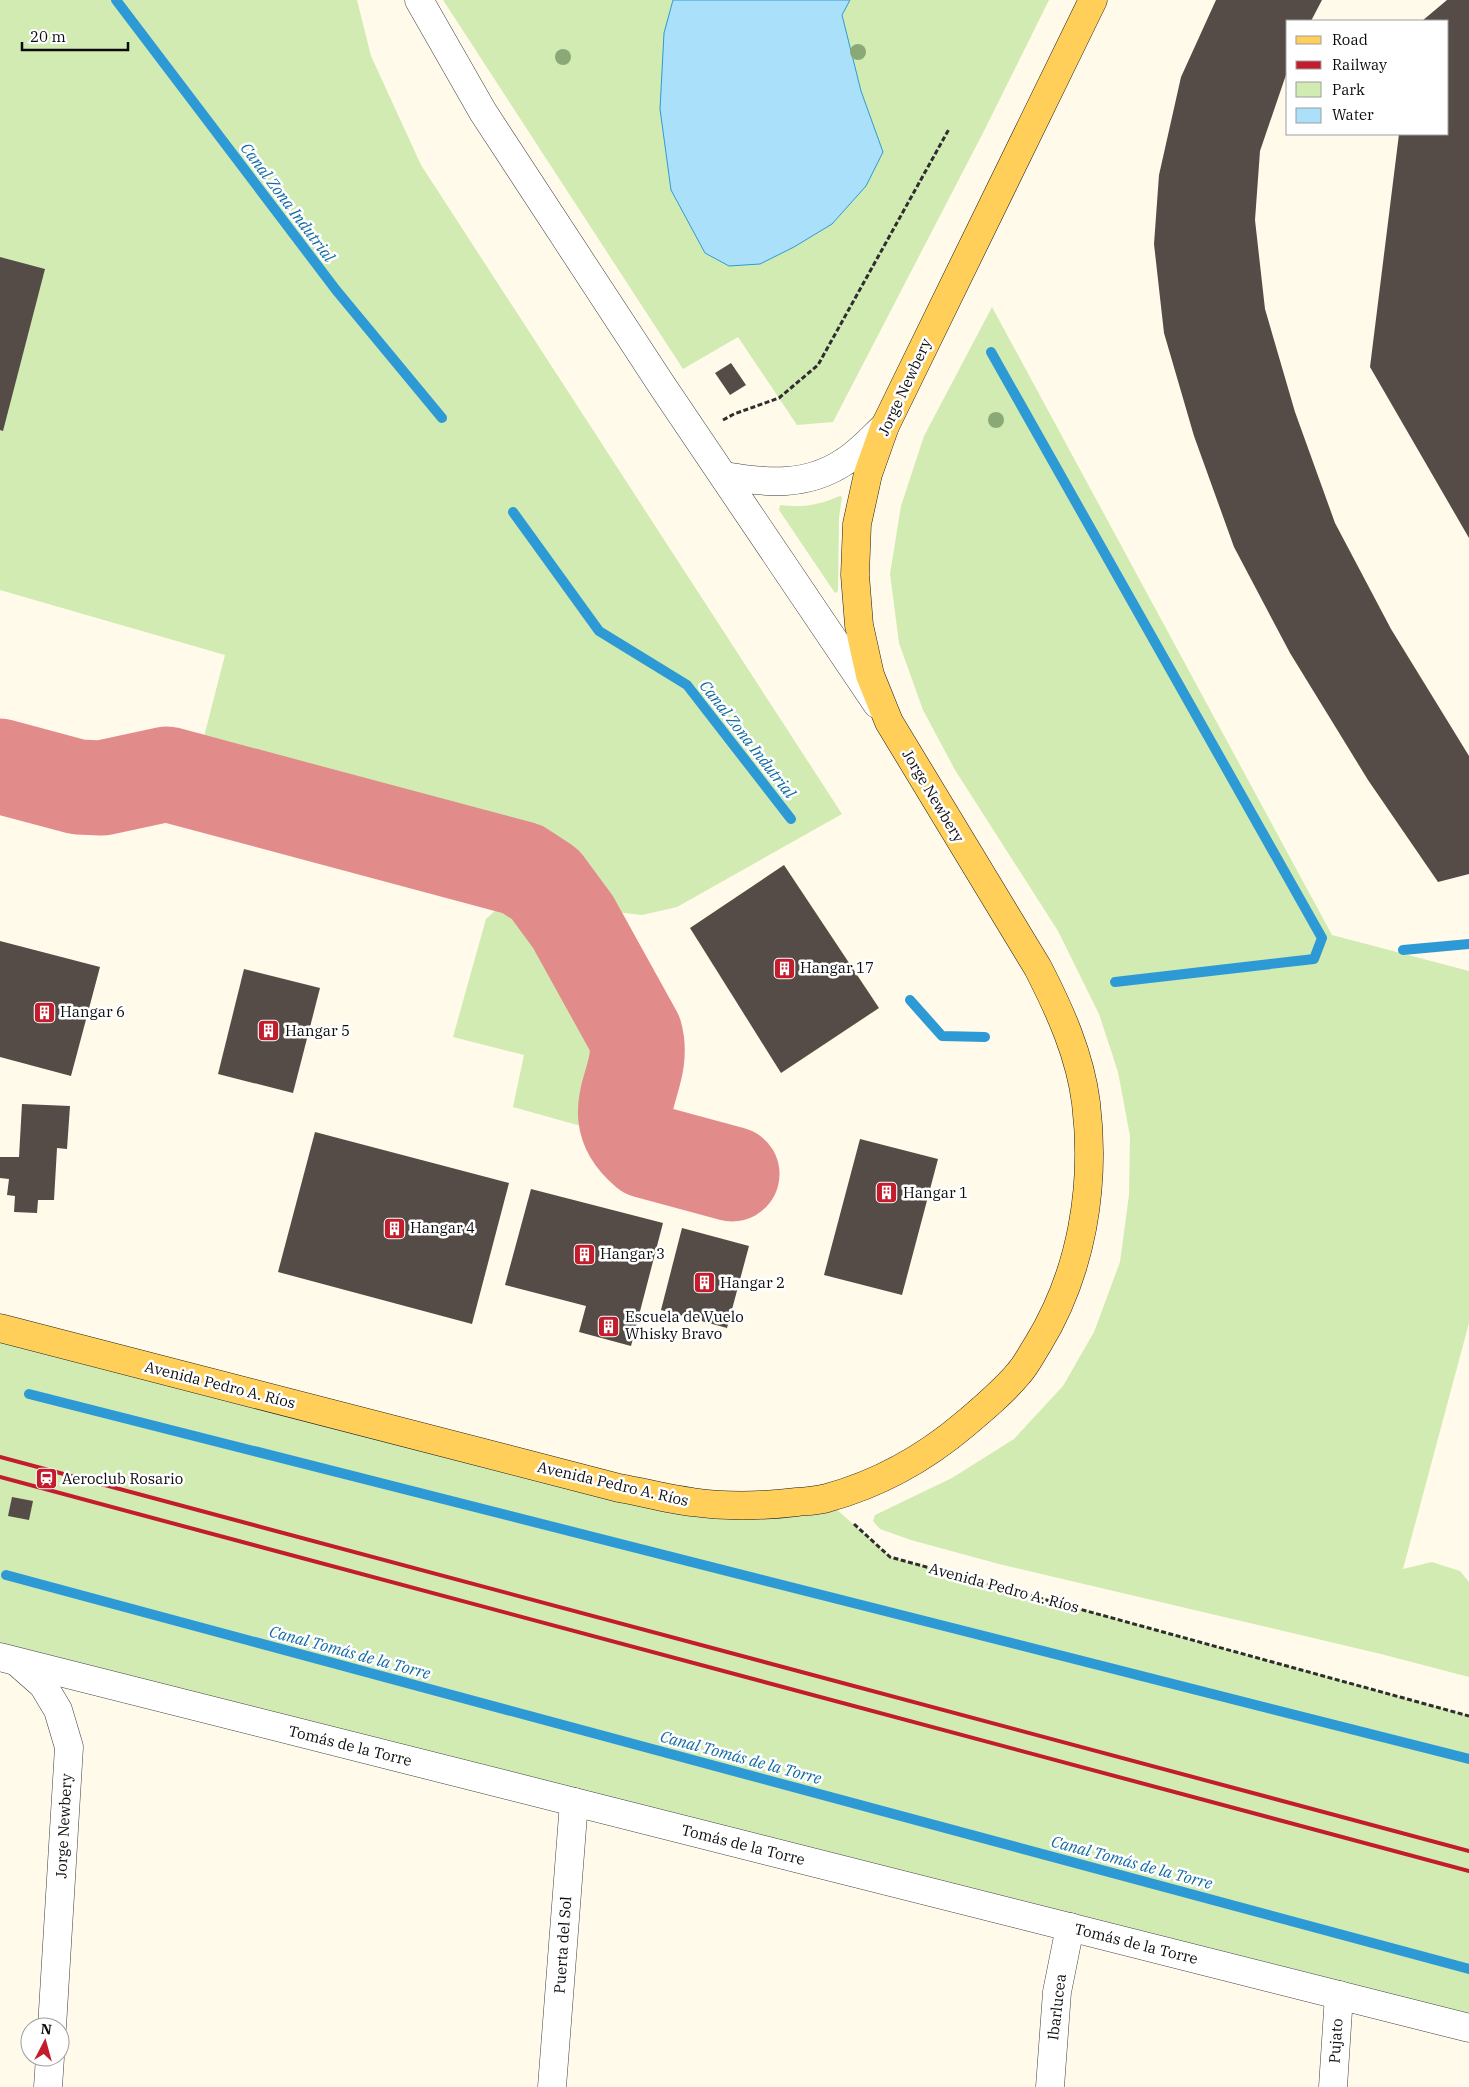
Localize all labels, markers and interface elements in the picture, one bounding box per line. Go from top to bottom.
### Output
scale bar [22,20,129,52]
legend [1286,20,1449,135]
text: 20 m [30,27,66,46]
text: Road [1332,30,1368,49]
text: Railway [1332,55,1387,74]
text: Park [1332,80,1365,99]
text: Water [1332,105,1374,124]
water label: Canal Zona Indutrial [237,138,340,266]
street label: Jorge Newbery [874,335,935,438]
water label: Canal Zona Indutrial [696,676,801,802]
street label: Jorge Newbery [898,746,969,846]
building icon: Hangar 17 [772,956,796,980]
place label: Hangar 17 [800,958,874,977]
building icon: Hangar 6 [32,1000,56,1024]
place label: Hangar 6 [60,1002,125,1021]
building icon: Hangar 5 [257,1019,281,1043]
place label: Hangar 5 [285,1021,350,1040]
building icon: Hangar 1 [875,1181,899,1205]
place label: Hangar 1 [903,1183,968,1202]
building icon: Hangar 4 [382,1216,406,1240]
place label: Hangar 4 [410,1218,475,1237]
building icon: Hangar 3 [572,1242,596,1266]
place label: Hangar 3 [600,1244,665,1263]
building icon: Hangar 2 [692,1271,716,1295]
place label: Hangar 2 [720,1273,785,1292]
place label: Escuela de Vuelo Whisky Bravo [625,1307,744,1343]
building icon: Escuela de Vuelo Whisky Bravo [597,1314,621,1338]
street label: Avenida Pedro A. Ríos [143,1357,297,1412]
street label: Avenida Pedro A. Ríos [536,1457,691,1510]
station icon: Aeroclub Rosario [34,1467,58,1491]
place label: Aeroclub Rosario [62,1469,183,1488]
street label: Avenida Pedro A. Ríos [927,1558,1081,1617]
water label: Canal Tomás de la Torre [267,1621,433,1683]
street label: Tomás de la Torre [286,1721,414,1770]
water label: Canal Tomás de la Torre [658,1726,824,1788]
street label: Jorge Newbery [51,1773,76,1879]
street label: Tomás de la Torre [679,1820,807,1869]
water label: Canal Tomás de la Torre [1049,1831,1215,1893]
street label: Puerta del Sol [550,1896,575,1994]
street label: Tomás de la Torre [1072,1919,1200,1968]
street label: Ibarlucea [1043,1973,1070,2041]
north arrow [20,2017,70,2067]
street label: Pujato [1324,2018,1347,2064]
text: N [40,2020,53,2039]

